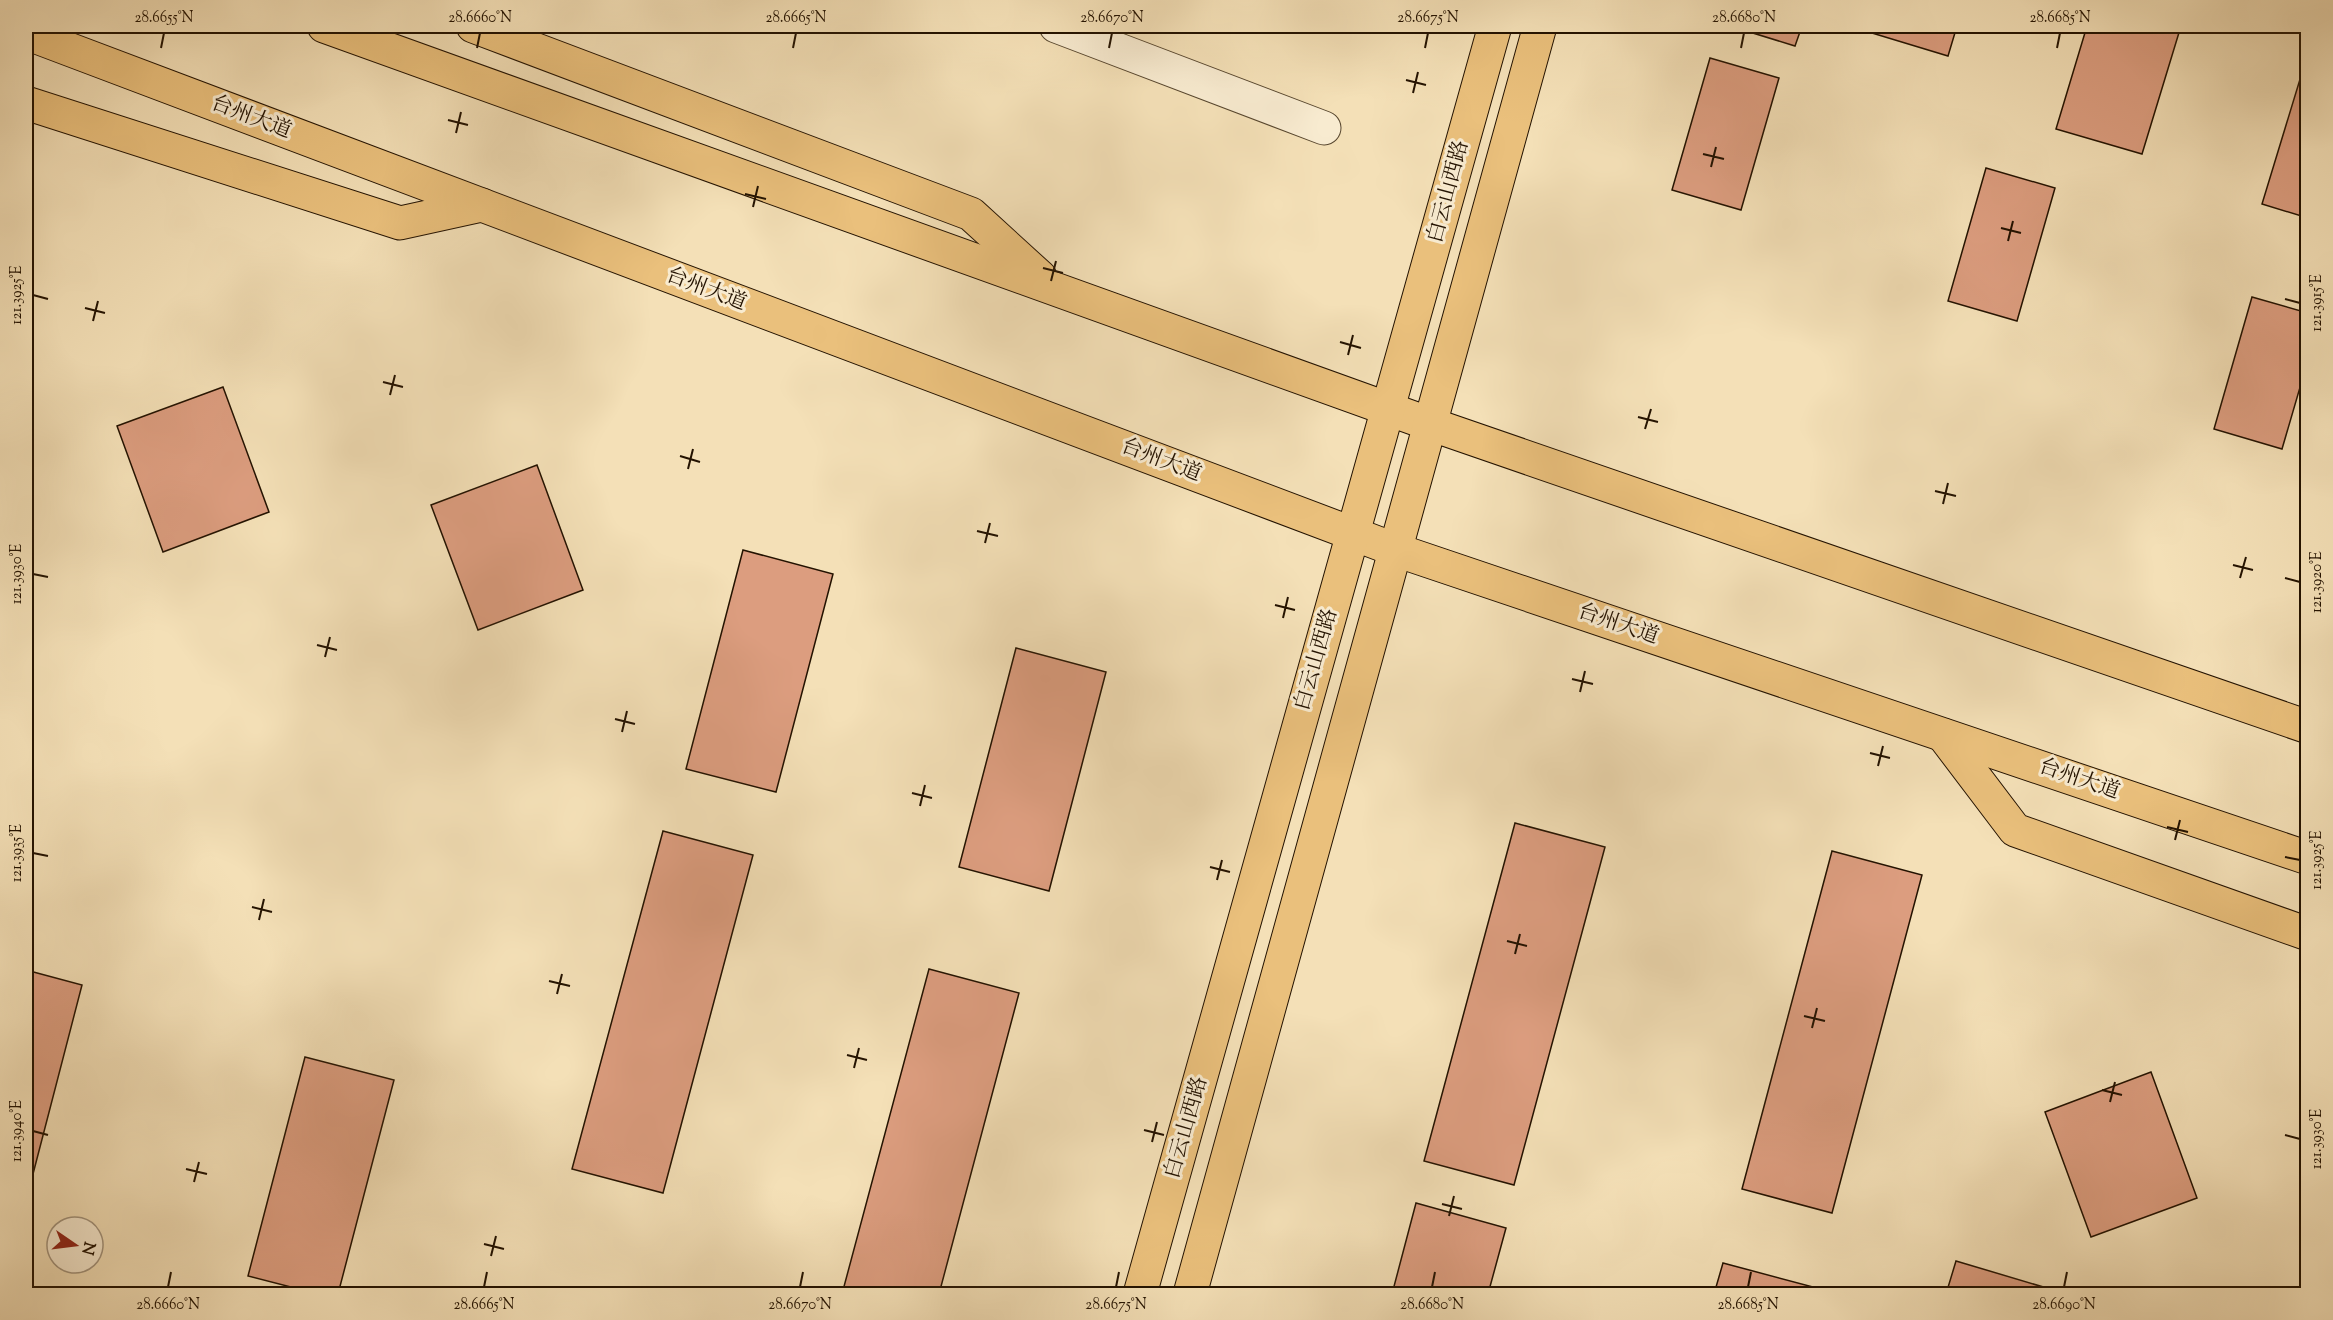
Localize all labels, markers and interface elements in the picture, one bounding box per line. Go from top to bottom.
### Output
text: 28.6655°N [134,8,194,29]
text: 28.6660°N [448,8,512,29]
text: 28.6665°N [765,8,827,29]
text: 28.6670°N [1080,8,1144,29]
text: 28.6675°N [1397,8,1459,29]
text: 28.6680°N [1712,8,1776,29]
text: 28.6685°N [2029,8,2091,29]
street label: 台州大道 [206,89,296,147]
street label: 白云山西路 [1421,137,1477,247]
street label: 台州大道 [661,261,751,319]
text: 121.3925°E [7,265,28,325]
text: 121.3915°E [2307,274,2328,332]
street label: 台州大道 [1116,432,1206,490]
text: 121.3930°E [7,544,28,604]
text: 121.3920°E [2307,551,2328,613]
street label: 台州大道 [1573,597,1663,653]
street label: 白云山西路 [1288,605,1346,715]
street label: 台州大道 [2034,752,2124,808]
text: 121.3935°E [7,824,28,882]
text: 121.3925°E [2307,830,2328,890]
street label: 白云山西路 [1158,1073,1216,1183]
text: 121.3940°E [7,1100,28,1162]
text: 121.3930°E [2307,1109,2328,1169]
north arrow [45,1215,105,1275]
text: N [74,1239,100,1257]
text: 28.6660°N [136,1295,200,1316]
text: 28.6665°N [453,1295,515,1316]
text: 28.6670°N [768,1295,832,1316]
text: 28.6675°N [1085,1295,1147,1316]
text: 28.6680°N [1400,1295,1464,1316]
text: 28.6685°N [1717,1295,1779,1316]
text: 28.6690°N [2032,1295,2096,1316]

